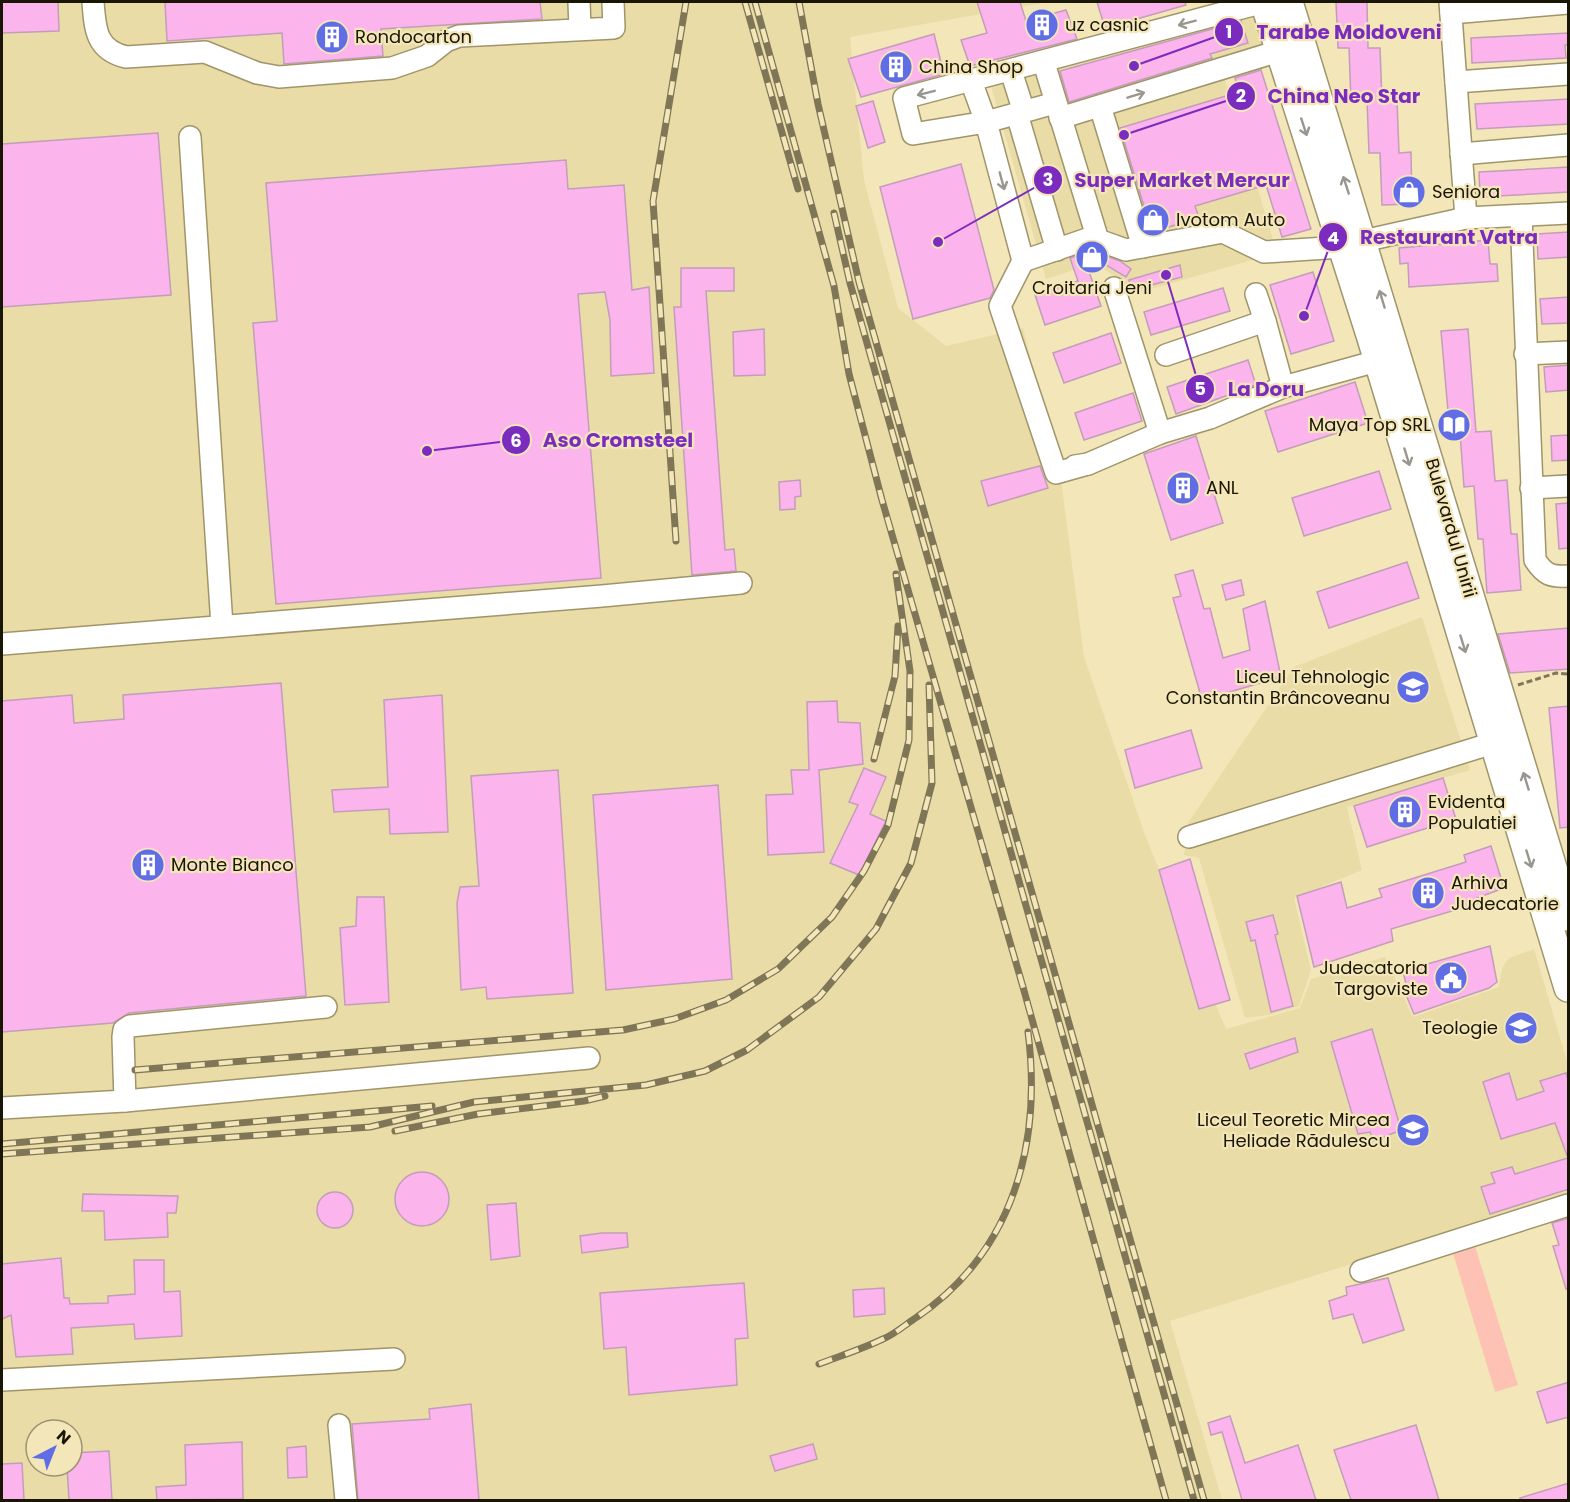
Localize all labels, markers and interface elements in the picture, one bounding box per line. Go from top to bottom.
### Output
building icon: uz casnic [1024,7,1060,43]
place label: uz casnic [1065,12,1149,37]
callout: Tarabe Moldoveni [1214,13,1453,51]
one-way arrow [1178,18,1197,29]
text: Tarabe Moldoveni [1256,18,1442,46]
building icon: Rondocarton [314,19,350,55]
text: 1 [1226,19,1232,44]
place label: Rondocarton [355,24,472,49]
building icon: China Shop [878,49,914,85]
place label: China Shop [919,54,1023,79]
callout: China Neo Star [1226,77,1433,115]
text: China Neo Star [1268,82,1421,110]
text: 2 [1236,83,1246,108]
one-way arrow [917,87,936,99]
one-way arrow [1126,89,1145,100]
one-way arrow [1299,117,1310,136]
callout: Super Market Mercur [1033,161,1302,199]
text: Super Market Mercur [1074,166,1290,194]
text: 3 [1043,167,1053,192]
one-way arrow [996,172,1008,191]
shop icon: Seniora [1391,174,1427,210]
one-way arrow [1340,176,1351,195]
place label: Seniora [1432,179,1500,204]
shop icon: Ivotom Auto [1135,202,1171,238]
place label: Ivotom Auto [1176,207,1285,232]
callout: Restaurant Vatra [1318,218,1550,256]
text: Restaurant Vatra [1360,223,1538,251]
text: 4 [1327,225,1339,250]
shop icon: Croitaria Jeni [1074,239,1110,275]
place label: Croitaria Jeni [1032,275,1152,300]
one-way arrow [1376,290,1387,309]
callout: La Doru [1185,370,1316,408]
text: La Doru [1228,375,1304,403]
text: 5 [1194,376,1206,401]
library icon: Maya Top SRL [1436,407,1472,443]
place label: Maya Top SRL [1309,412,1431,437]
callout: Aso Cromsteel [501,421,705,459]
text: Aso Cromsteel [543,426,693,454]
text: 6 [510,428,522,453]
one-way arrow [1402,447,1413,466]
street label: Bulevardul Unirii [1420,455,1483,600]
building icon: ANL [1165,470,1201,506]
place label: ANL [1206,475,1239,500]
one-way arrow [1458,634,1469,653]
place label: Liceul Tehnologic Constantin Brâncoveanu [1166,664,1390,710]
school or university icon: Liceul Tehnologic Constantin Brâncoveanu [1395,669,1431,705]
one-way arrow [1520,772,1531,791]
place label: Evidenta Populatiei [1428,789,1517,835]
building icon: Evidenta Populatiei [1387,794,1423,830]
building icon: Monte Bianco [130,847,166,883]
one-way arrow [1524,849,1535,868]
place label: Monte Bianco [171,852,294,877]
place label: Arhiva Judecatorie [1451,870,1559,916]
building icon: Arhiva Judecatorie [1410,875,1446,911]
place label: Judecatoria Targoviste [1319,955,1428,1001]
public building icon: Judecatoria Targoviste [1433,960,1469,996]
school or university icon: Teologie [1503,1010,1539,1046]
place label: Teologie [1422,1015,1498,1040]
place label: Liceul Teoretic Mircea Heliade Rădulescu [1197,1107,1390,1153]
school or university icon: Liceul Teoretic Mircea Heliade Rădulescu [1395,1112,1431,1148]
north arrow [24,1418,84,1478]
text: N [52,1425,76,1450]

